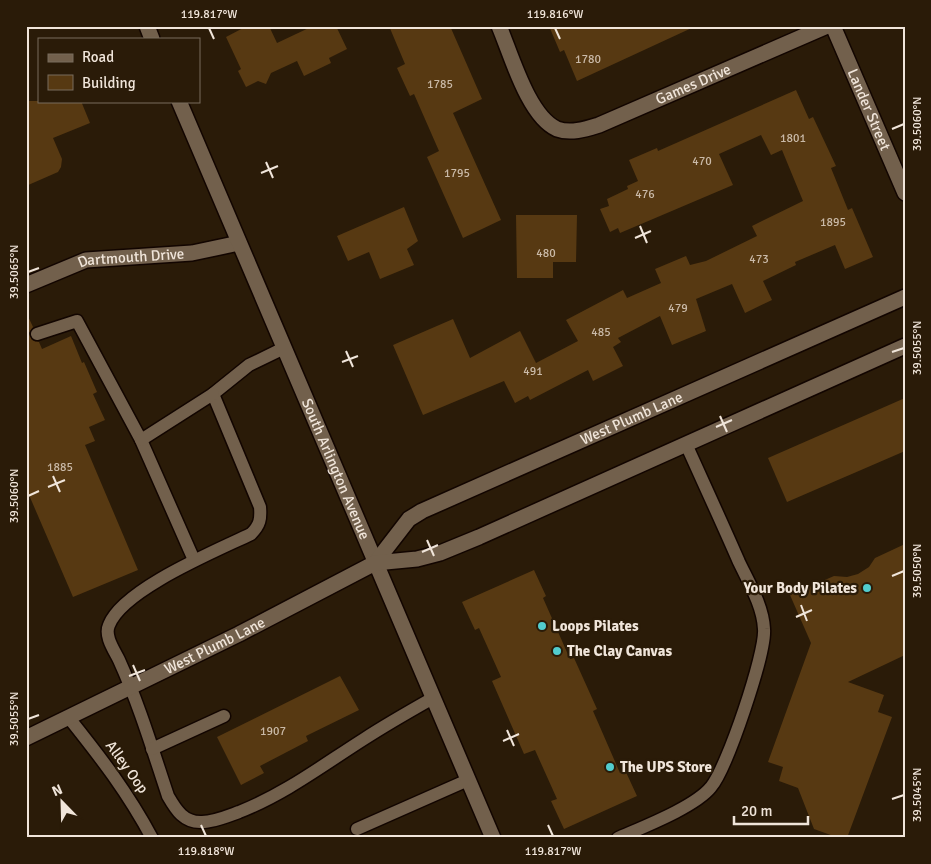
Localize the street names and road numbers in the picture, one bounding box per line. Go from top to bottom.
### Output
street label: Games Drive [653,60,733,108]
street label: Lander Street [844,66,894,153]
street label: Dartmouth Drive [75,245,185,272]
street label: West Plumb Lane [578,388,685,449]
street label: South Arlington Avenue [298,396,374,542]
street label: West Plumb Lane [161,613,268,678]
street label: Alley Oop [102,737,152,797]

